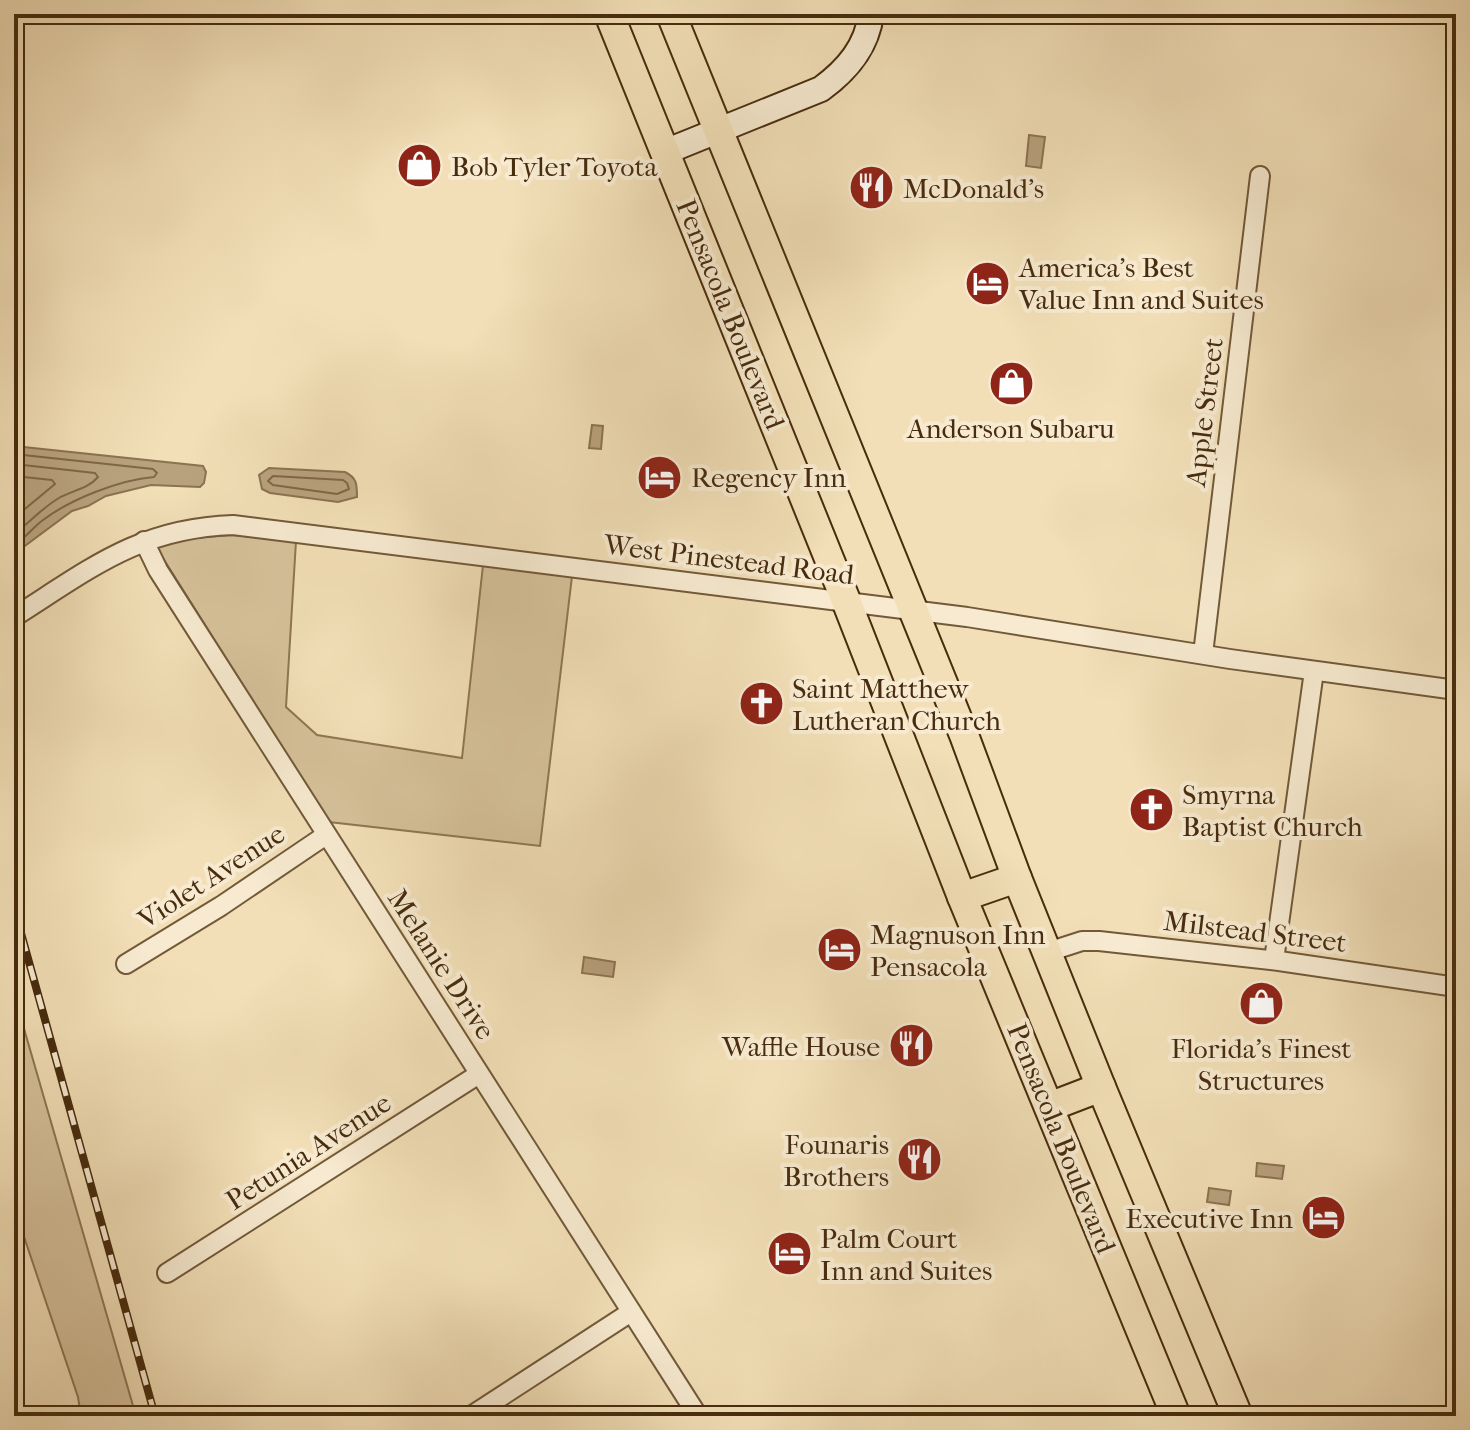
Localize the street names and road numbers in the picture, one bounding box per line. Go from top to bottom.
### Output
street label: Pensacola Boulevard [669,194,792,435]
street label: Apple Street [1179,336,1230,489]
street label: West Pinestead Road [601,528,857,591]
street label: Violet Avenue [131,817,291,937]
street label: Melanie Drive [381,883,502,1046]
street label: Milstead Street [1162,904,1348,959]
street label: Pensacola Boulevard [1000,1018,1123,1259]
street label: Petunia Avenue [220,1086,397,1217]

